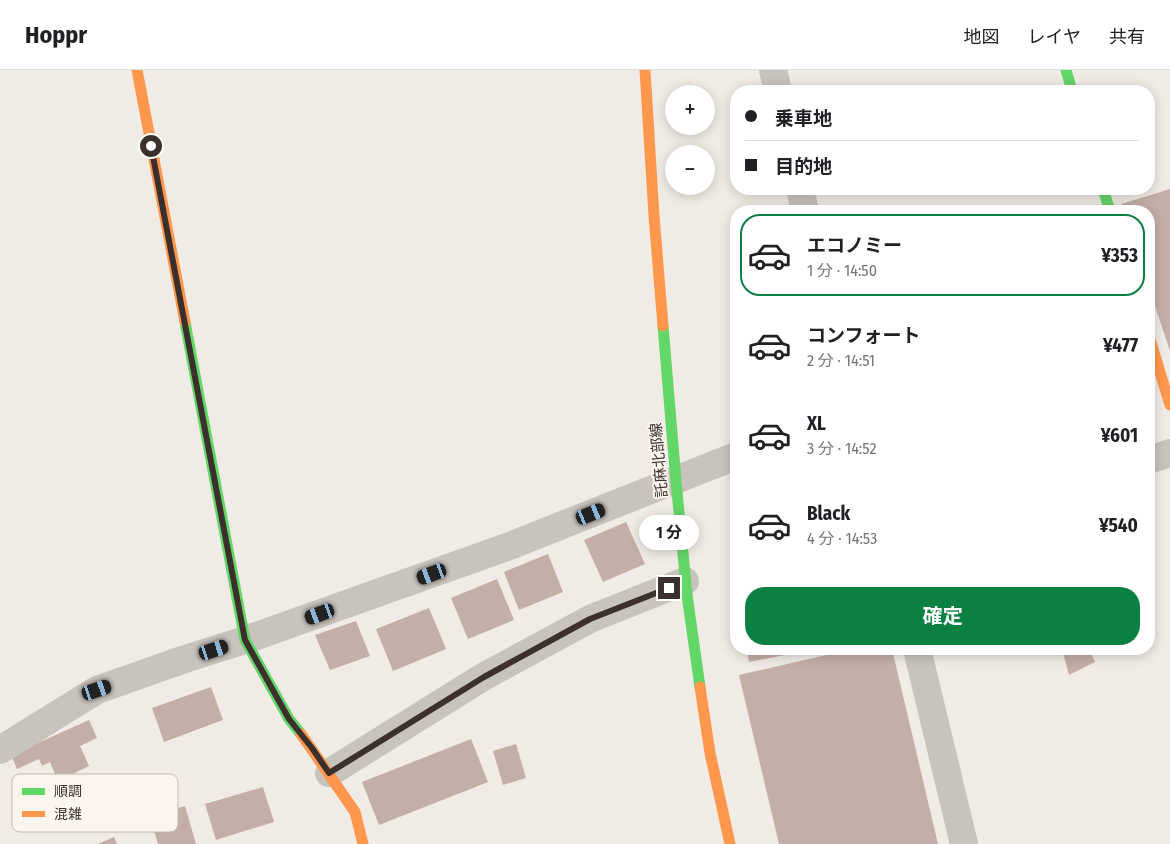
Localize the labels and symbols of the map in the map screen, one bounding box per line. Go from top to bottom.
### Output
route start [140,135,162,157]
street label: 託麻北部線 [647,422,671,498]
car [574,501,607,527]
callout: 1 分 [639,516,699,550]
car [415,562,448,586]
route end [658,577,680,599]
car [303,602,336,626]
car [197,638,230,662]
car [80,678,113,702]
legend [12,774,178,832]
text: 順調 [54,783,82,800]
text: 混雑 [54,806,82,823]

